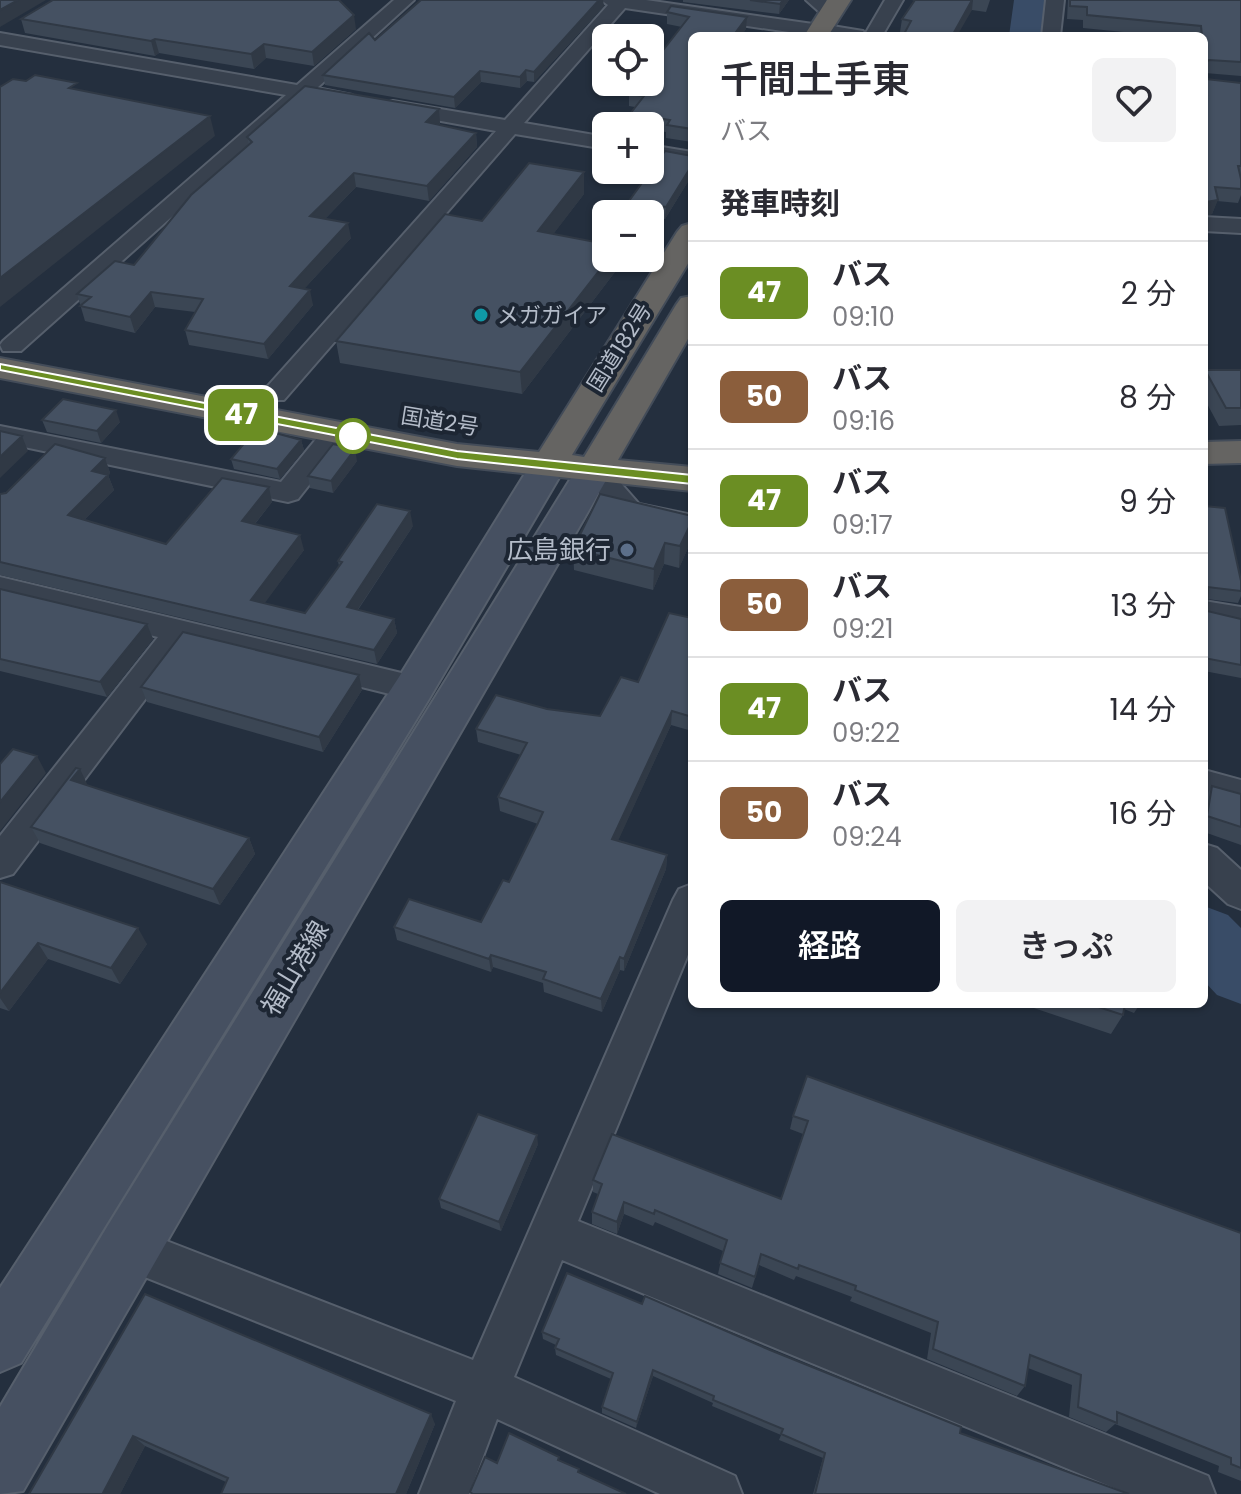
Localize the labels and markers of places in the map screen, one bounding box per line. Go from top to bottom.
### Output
place label: メガガイア [497,300,607,331]
marker: メガガイア [472,306,490,324]
unlabelled marker [336,419,370,453]
place label: 広島銀行 [507,532,611,568]
marker: 広島銀行 [618,541,636,559]

